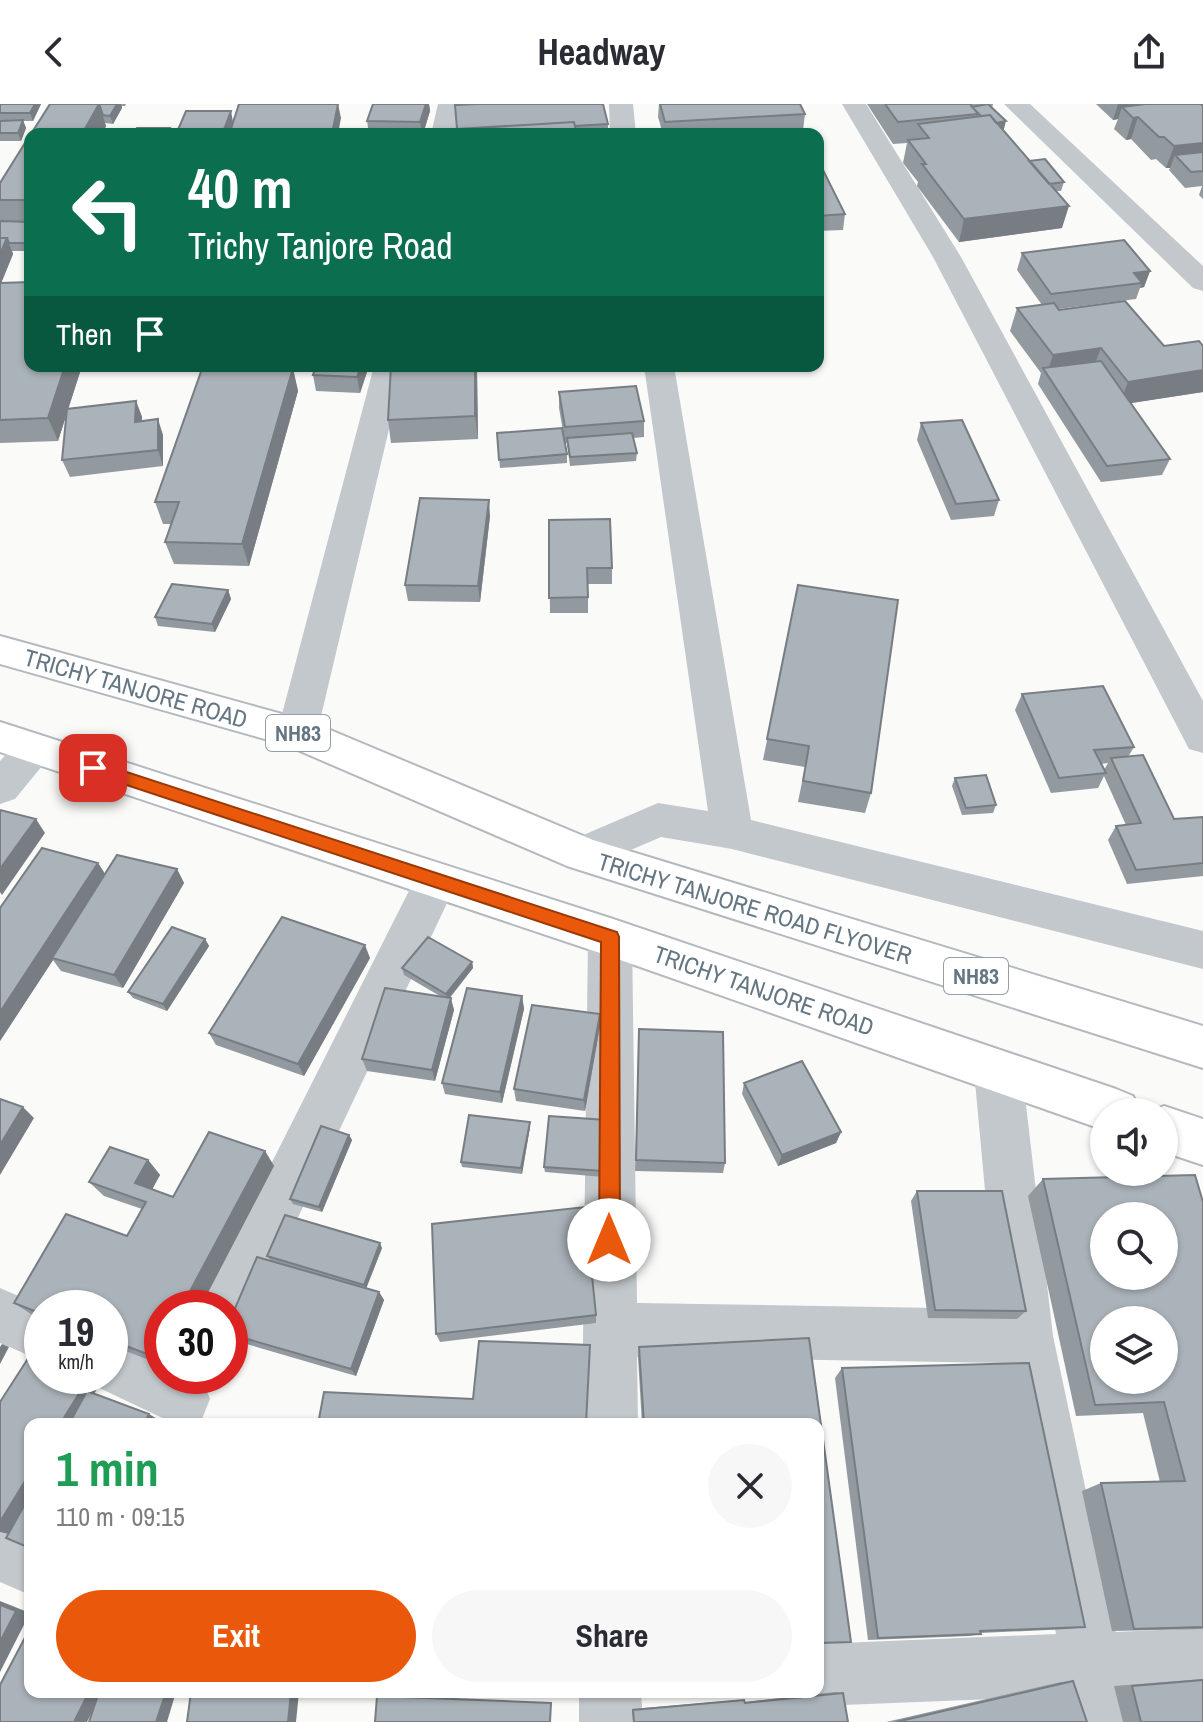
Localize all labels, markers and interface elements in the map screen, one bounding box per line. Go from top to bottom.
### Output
text: Headway [538,28,665,76]
icon: back [32,30,76,74]
icon: share [1127,30,1171,74]
text: 40 m [188,150,293,225]
icon: left [56,160,160,264]
text: Trichy Tanjore Road [188,222,453,270]
icon: arrive [128,312,172,356]
text: Then [56,314,112,354]
street label: TRICHY TANJORE ROAD [21,641,251,735]
road number: NH83 [266,715,330,751]
pin [59,734,127,802]
icon: arrive [71,746,115,790]
street label: TRICHY TANJORE ROAD FLYOVER [594,845,916,971]
street label: TRICHY TANJORE ROAD [650,937,878,1043]
road number: NH83 [944,958,1008,994]
map controls [1090,1098,1178,1394]
button: sound [1090,1098,1178,1186]
position arrow [567,1198,651,1282]
button: search [1090,1202,1178,1290]
speed limit sign: 30 [144,1290,248,1394]
text: 19 [58,1305,94,1358]
button: layers [1090,1306,1178,1394]
text: km/h [58,1348,94,1375]
text: 1 min [56,1436,159,1501]
button: close [708,1444,792,1528]
text: 110 m · 09:15 [56,1499,185,1534]
button: Exit [56,1590,416,1682]
button: Share [432,1590,792,1682]

